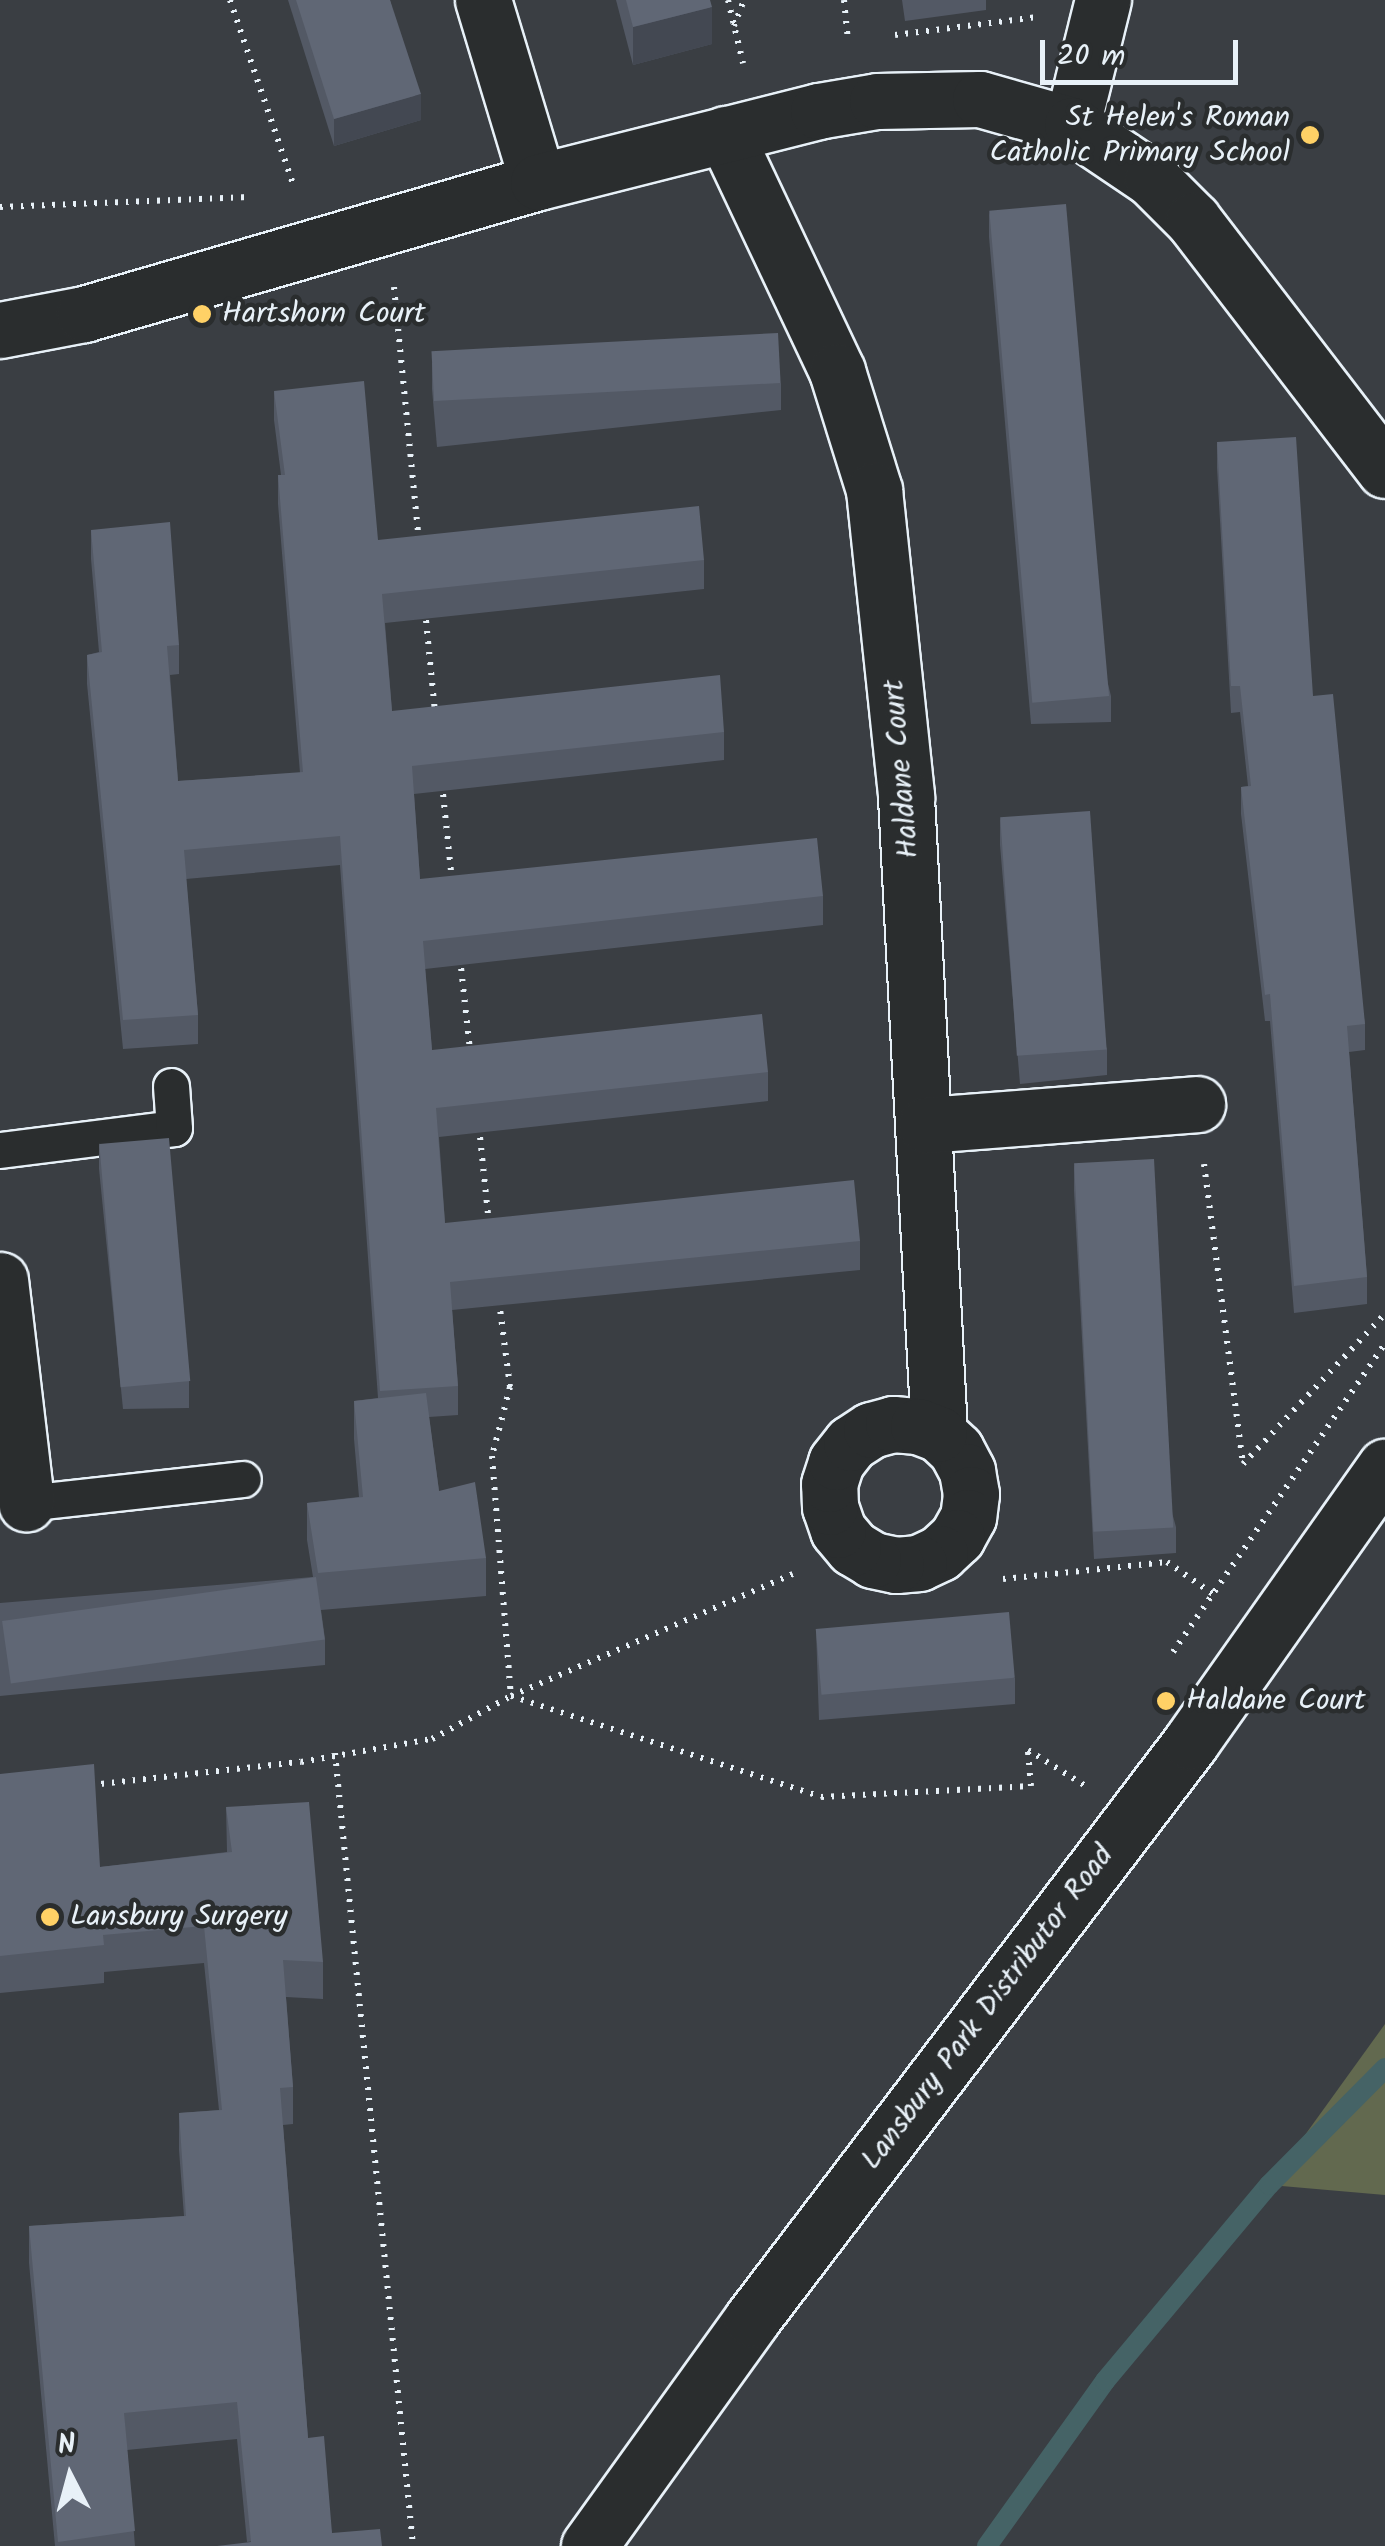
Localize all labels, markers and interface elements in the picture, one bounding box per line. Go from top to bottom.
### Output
scale bar [1045,20,1242,82]
text: 20 m [1057,33,1125,81]
place label: St Helen's Roman Catholic Primary School [990,100,1290,170]
marker: St Helen's Roman Catholic Primary School [1299,124,1321,146]
place label: Hartshorn Court [222,296,426,332]
marker: Hartshorn Court [191,303,213,325]
street label: Haldane Court [876,678,928,860]
place label: Haldane Court [1186,1683,1366,1719]
marker: Haldane Court [1155,1690,1177,1712]
street label: Lansbury Park Distributor Road [854,1839,1122,2177]
place label: Lansbury Surgery [70,1899,287,1935]
marker: Lansbury Surgery [39,1906,61,1928]
text: N [56,2422,78,2469]
north arrow [20,2426,120,2526]

